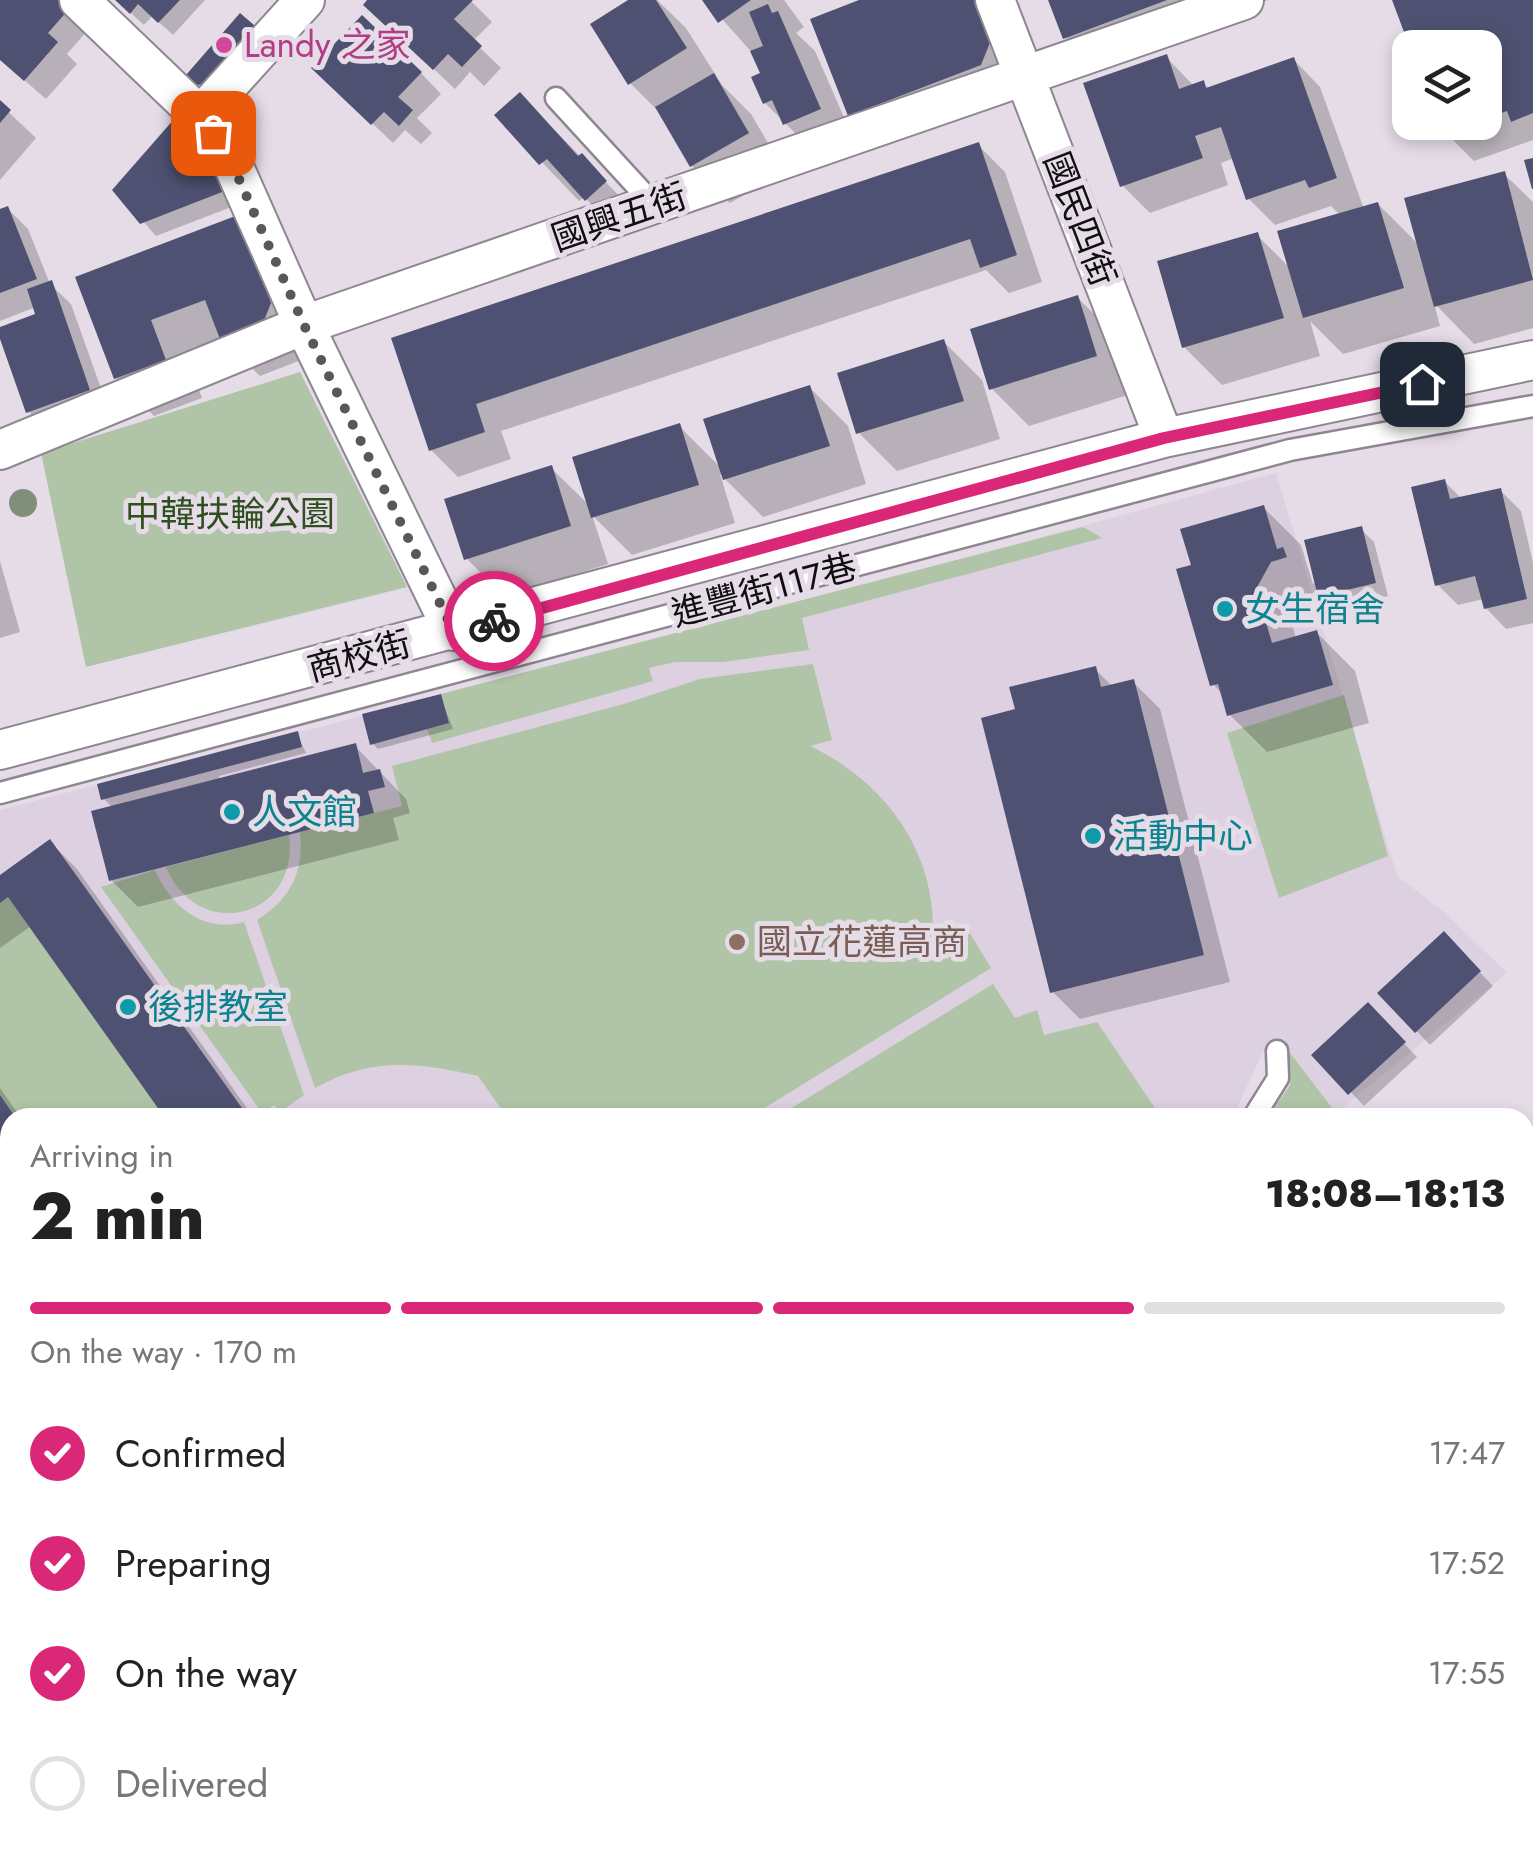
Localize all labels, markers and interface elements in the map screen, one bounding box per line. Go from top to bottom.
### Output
place label: Landy 之家 [244,20,411,70]
map controls [1392,30,1502,140]
button: layers [1392,30,1502,140]
marker: Landy 之家 [213,34,235,56]
pin [171,91,256,176]
icon: bag [186,106,241,161]
street label: 國民四街 [1032,145,1128,293]
street label: 國興五街 [545,171,693,263]
pin [1380,342,1465,427]
icon: home [1395,357,1450,412]
park label: 中韓扶輪公園 [125,489,335,539]
street label: 進豐街117巷 [666,541,862,639]
courier [444,571,544,671]
place label: 女生宿舍 [1245,584,1385,634]
icon: bike [467,594,522,649]
marker: 女生宿舍 [1214,598,1236,620]
street label: 商校街 [302,618,416,694]
place label: 人文館 [252,787,357,837]
marker: 人文館 [221,801,243,823]
place label: 活動中心 [1113,811,1253,861]
marker: 活動中心 [1082,825,1104,847]
place label: 國立花蓮高商 [757,917,967,967]
marker: 國立花蓮高商 [726,931,748,953]
place label: 後排教室 [148,982,288,1032]
marker: 後排教室 [117,996,139,1018]
text: Arriving in [30,1133,174,1179]
text: 18:08–18:13 [1265,1166,1505,1221]
text: 2 min [30,1169,205,1263]
text: On the way · 170 m [30,1329,297,1375]
icon: check [30,1426,85,1481]
text: Confirmed [115,1426,286,1481]
text: 17:47 [1429,1430,1505,1476]
icon: check [30,1536,85,1591]
text: Preparing [115,1536,272,1591]
text: 17:52 [1428,1540,1505,1586]
icon: check [30,1646,85,1701]
text: On the way [115,1646,297,1701]
text: 17:55 [1428,1650,1505,1696]
text: Delivered [115,1756,268,1811]

